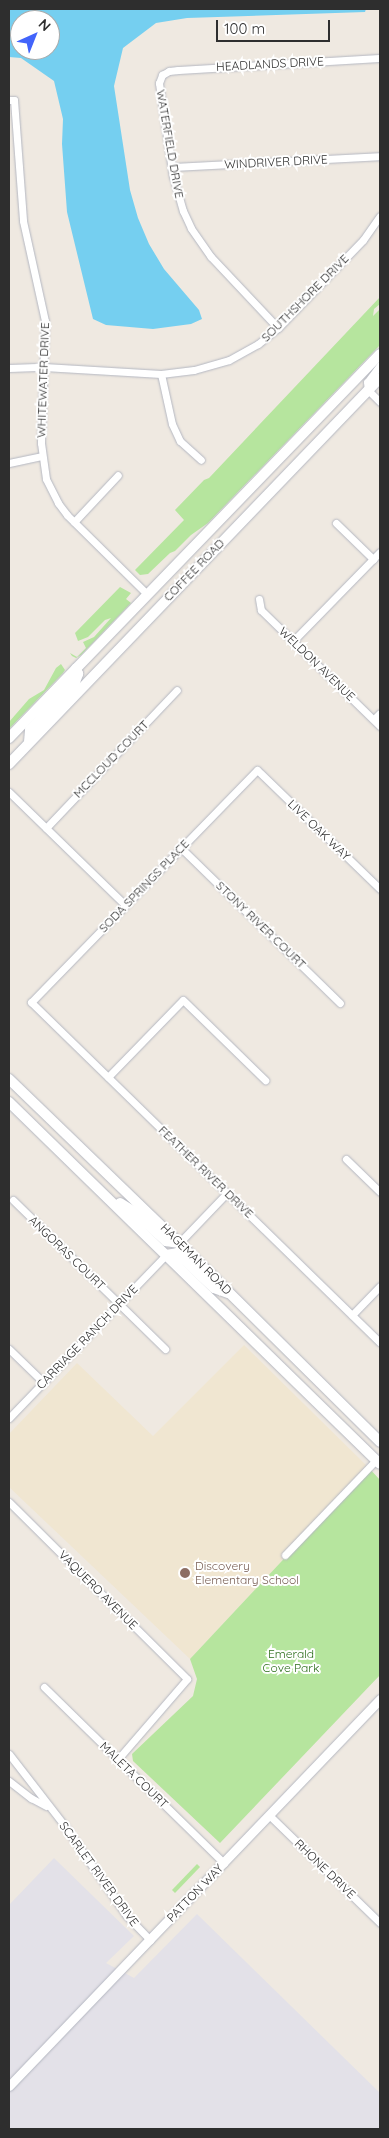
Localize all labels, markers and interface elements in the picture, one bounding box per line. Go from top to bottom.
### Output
north arrow [10,10,60,60]
scale bar [219,10,333,42]
text: N [35,15,55,35]
text: 100 m [224,19,265,38]
street label: HEADLANDS DRIVE [216,54,324,74]
street label: WATERFIELD DRIVE [153,89,187,199]
street label: WINDRIVER DRIVE [224,152,328,172]
street label: SOUTHSHORE DRIVE [258,251,352,345]
street label: WHITEWATER DRIVE [34,322,52,438]
street label: COFFEE ROAD [161,536,227,604]
street label: WELDON AVENUE [276,624,358,704]
street label: MCCLOUD COURT [70,717,152,801]
street label: LIVE OAK WAY [285,797,353,863]
street label: SODA SPRINGS PLACE [96,837,192,935]
street label: STONY RIVER COURT [213,878,309,972]
street label: FEATHER RIVER DRIVE [156,1123,256,1221]
street label: ANGORAS COURT [26,1213,108,1293]
street label: HAGEMAN ROAD [157,1220,235,1298]
street label: CARRIAGE RANCH DRIVE [33,1282,141,1392]
street label: VAQUERO AVENUE [55,1547,141,1633]
place label: Discovery Elementary School [195,1559,299,1587]
marker: Discovery Elementary School [179,1567,191,1579]
park label: Emerald Cove Park [263,1647,319,1675]
street label: MALETA COURT [97,1739,171,1811]
street label: SCARLET RIVER DRIVE [56,1819,142,1929]
street label: RHONE DRIVE [292,1836,358,1902]
street label: PATTON WAY [164,1861,226,1925]

